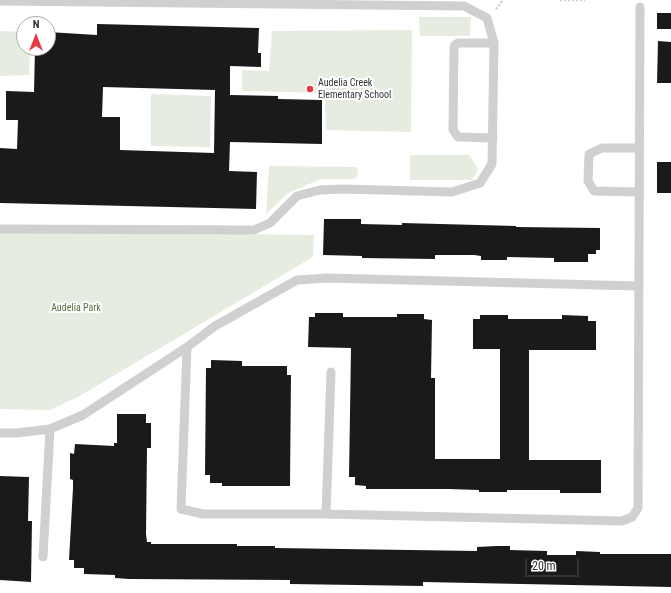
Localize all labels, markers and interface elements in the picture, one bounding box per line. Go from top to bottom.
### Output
north arrow [16,16,56,56]
text: N [33,18,39,31]
place label: Audelia Creek Elementary School [318,77,391,100]
marker: Audelia Creek Elementary School [305,84,315,94]
park label: Audelia Park [51,302,101,314]
scale bar [527,551,581,577]
text: 20 m [532,559,556,573]

